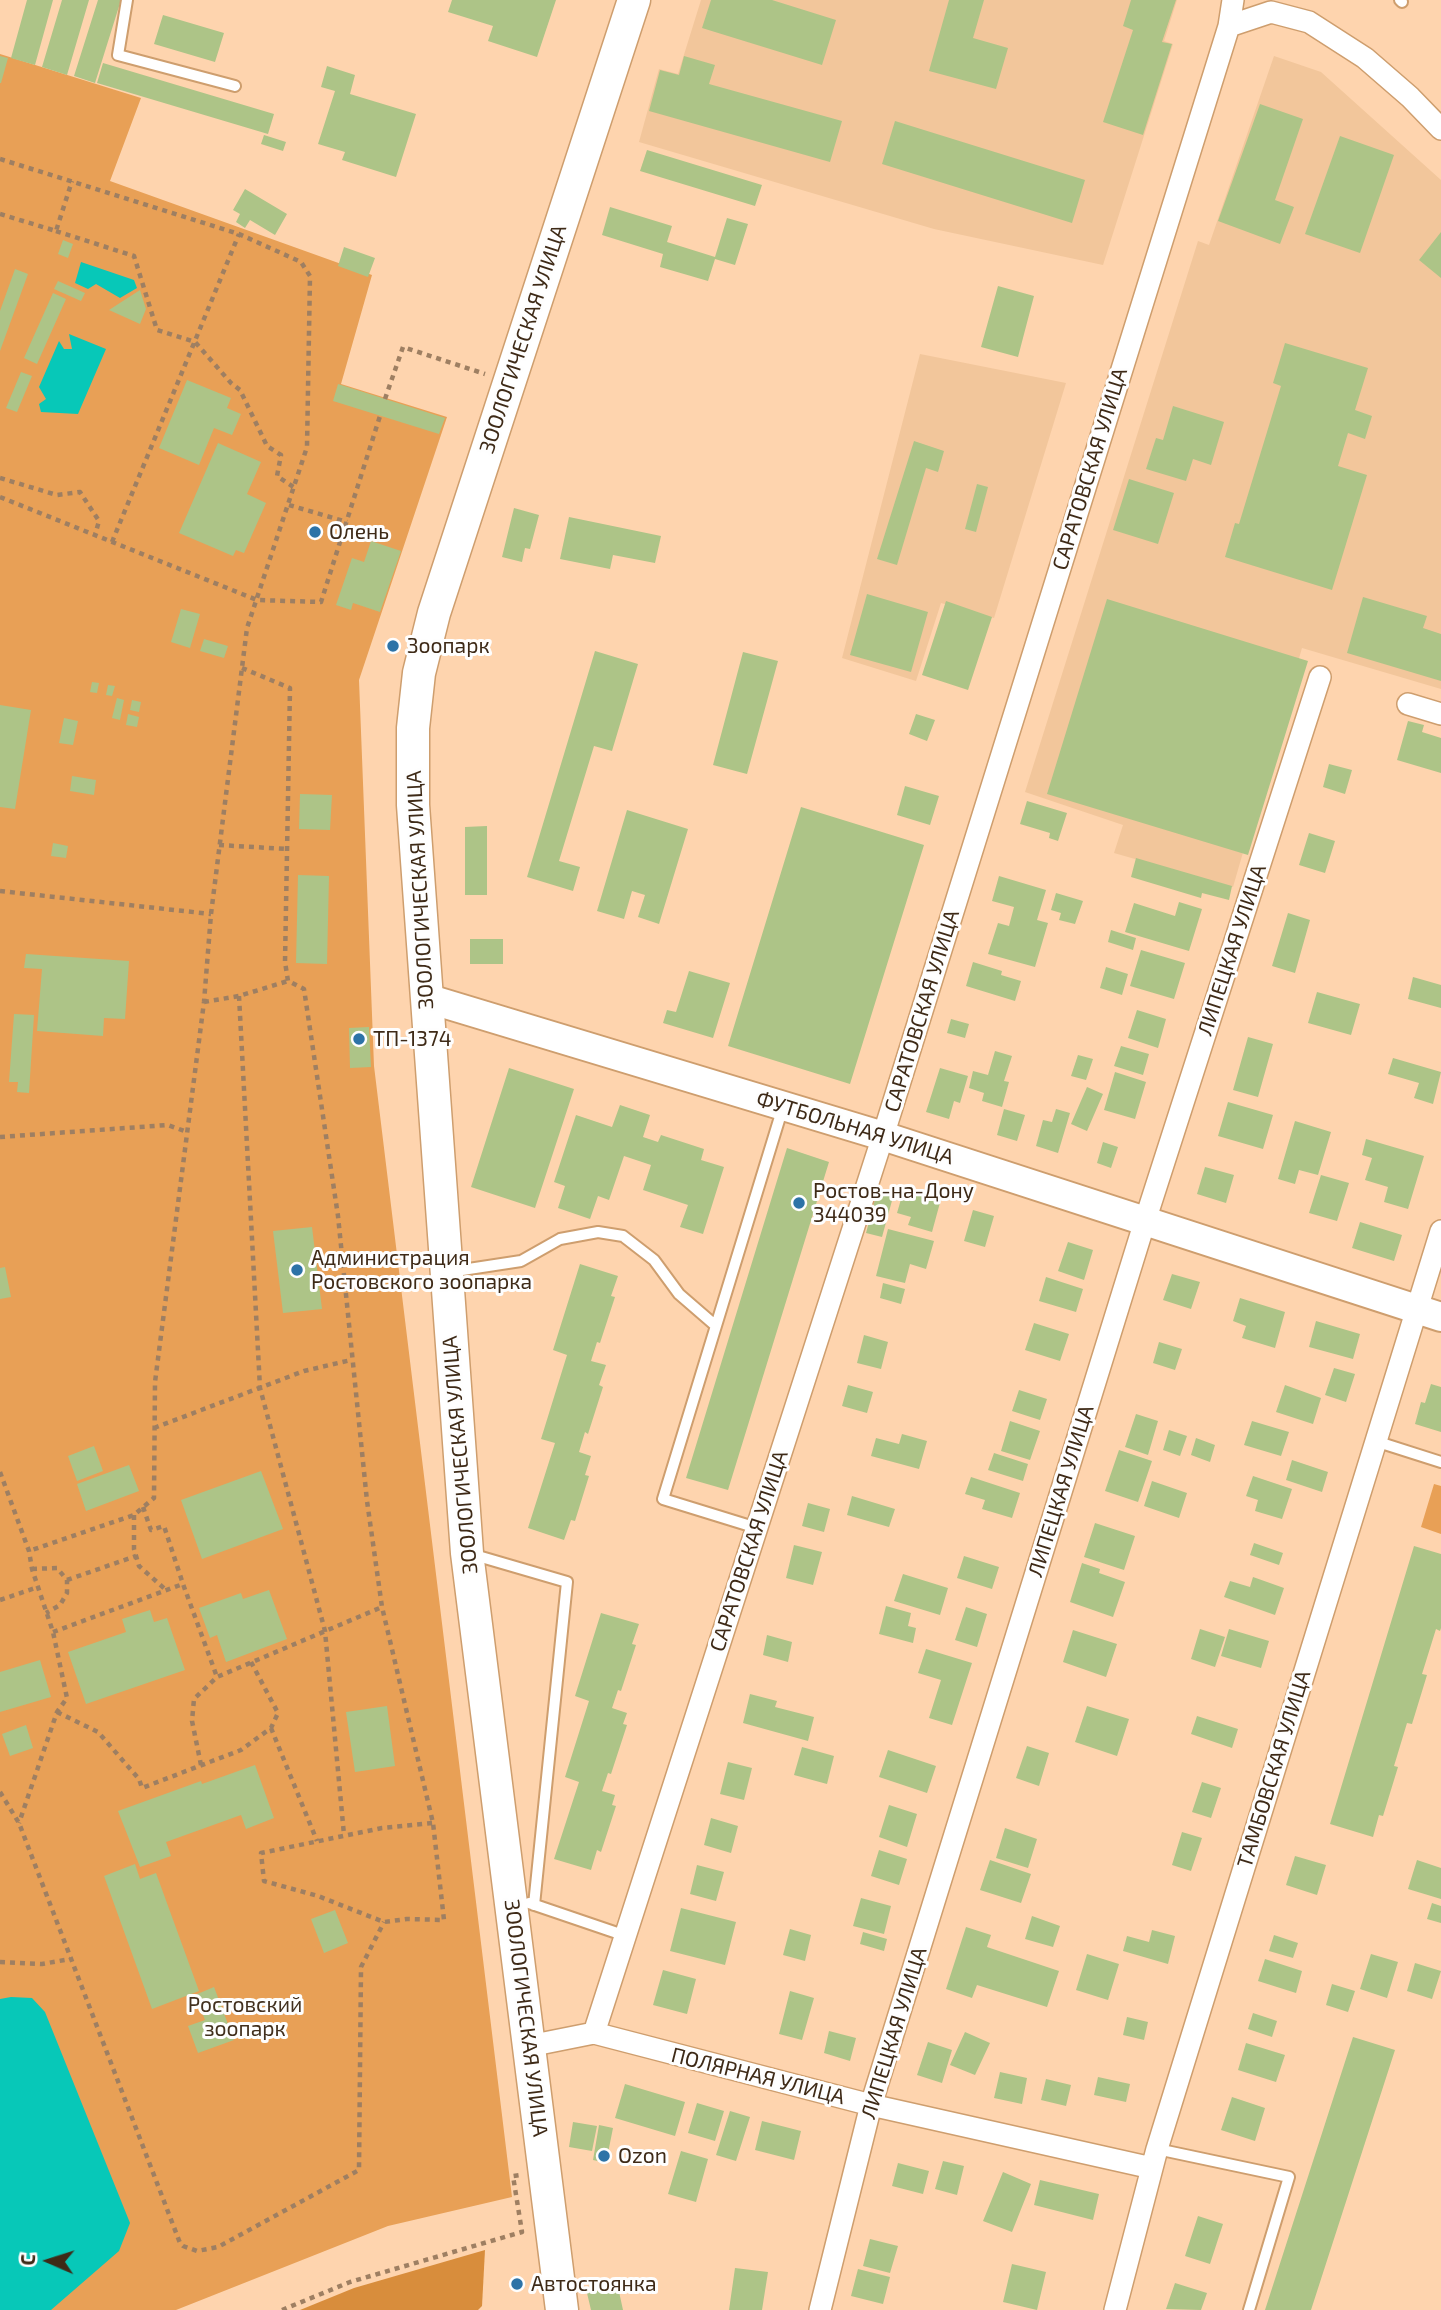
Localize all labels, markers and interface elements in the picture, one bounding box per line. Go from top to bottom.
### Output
street label: ЗООЛОГИЧЕСКАЯ УЛИЦА [474,221,572,457]
street label: САРАТОВСКАЯ УЛИЦА [1047,365,1133,573]
place label: Олень [329,519,389,545]
marker: Олень [307,524,323,540]
place label: Зоопарк [407,633,490,659]
marker: Зоопарк [385,638,401,654]
street label: ЗООЛОГИЧЕСКАЯ УЛИЦА [401,770,439,1010]
street label: ЛИПЕЦКАЯ УЛИЦА [1192,861,1272,1039]
street label: САРАТОВСКАЯ УЛИЦА [879,907,965,1115]
place label: ТП-1374 [373,1026,452,1052]
marker: ТП-1374 [351,1031,367,1047]
street label: ФУТБОЛЬНАЯ УЛИЦА [753,1086,957,1170]
place label: Ростов-на-Дону 344039 [813,1178,974,1228]
marker: Ростов-на-Дону 344039 [791,1195,807,1211]
place label: Администрация Ростовского зоопарка [311,1245,532,1295]
marker: Администрация Ростовского зоопарка [289,1262,305,1278]
street label: ЗООЛОГИЧЕСКАЯ УЛИЦА [437,1335,483,1575]
street label: ЛИПЕЦКАЯ УЛИЦА [1023,1402,1099,1580]
street label: САРАТОВСКАЯ УЛИЦА [705,1447,793,1655]
street label: ТАМБОВСКАЯ УЛИЦА [1232,1667,1316,1871]
street label: ЗООЛОГИЧЕСКАЯ УЛИЦА [499,1898,553,2138]
street label: ЛИПЕЦКАЯ УЛИЦА [856,1944,932,2122]
park label: Ростовский зоопарк [188,1992,302,2042]
street label: ПОЛЯРНАЯ УЛИЦА [669,2042,847,2110]
place label: Ozon [618,2143,667,2169]
marker: Ozon [596,2148,612,2164]
north arrow [14,2226,84,2296]
text: С [16,2254,39,2266]
place label: Автостоянка [531,2271,657,2297]
marker: Автостоянка [509,2276,525,2292]

